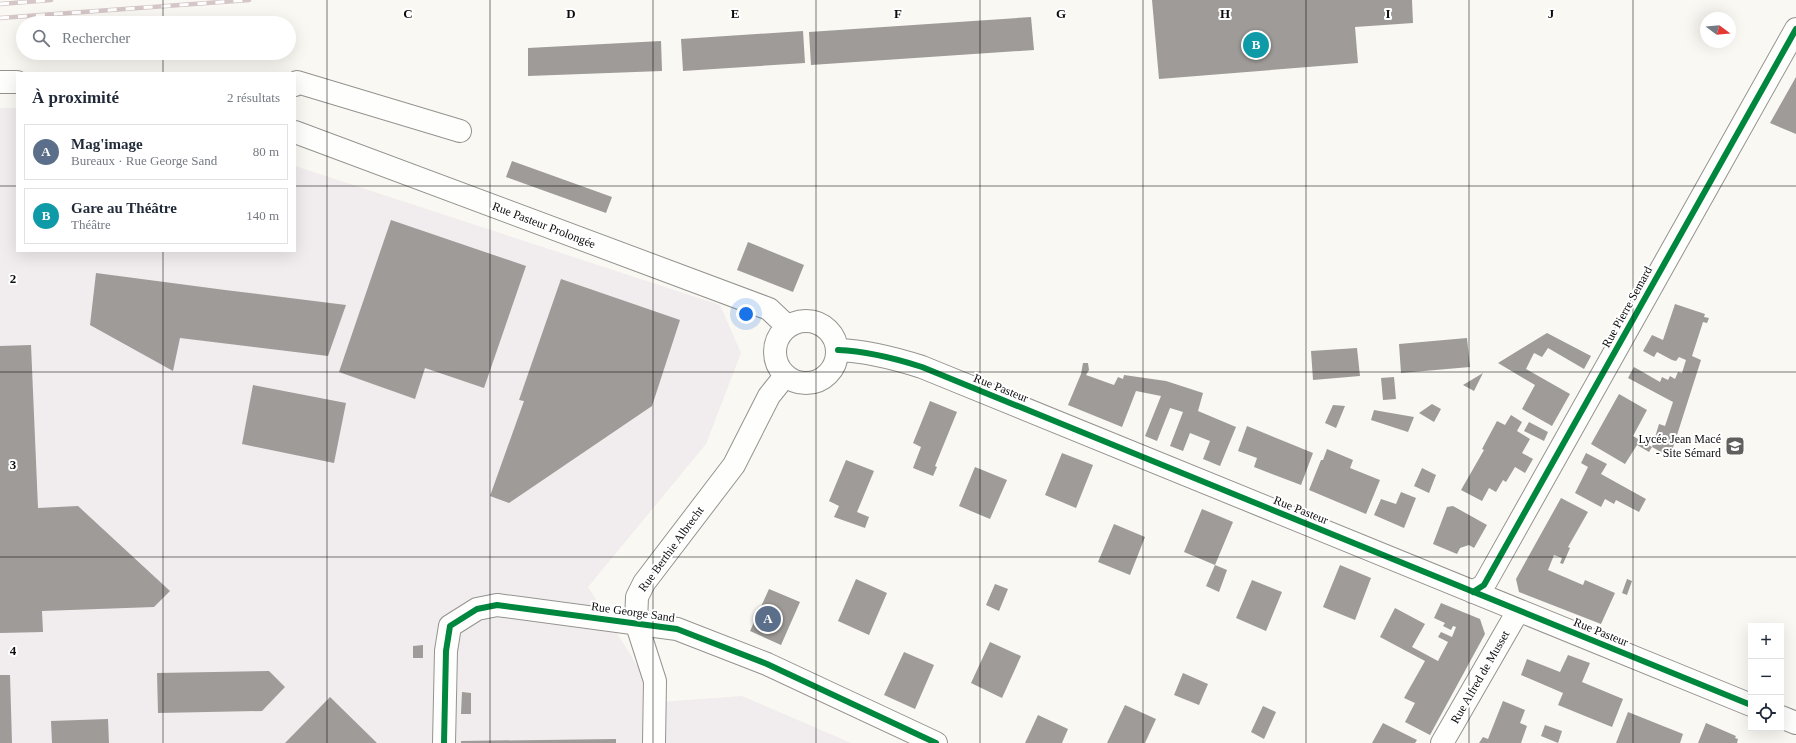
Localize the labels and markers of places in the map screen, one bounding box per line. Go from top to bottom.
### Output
pin: B [1243,30,1269,60]
place label: Lycée Jean Macé - Site Sémard [1638,432,1721,460]
school or university icon: Lycée Jean Macé - Site Sémard [1724,435,1746,457]
pin: A [755,604,781,634]

